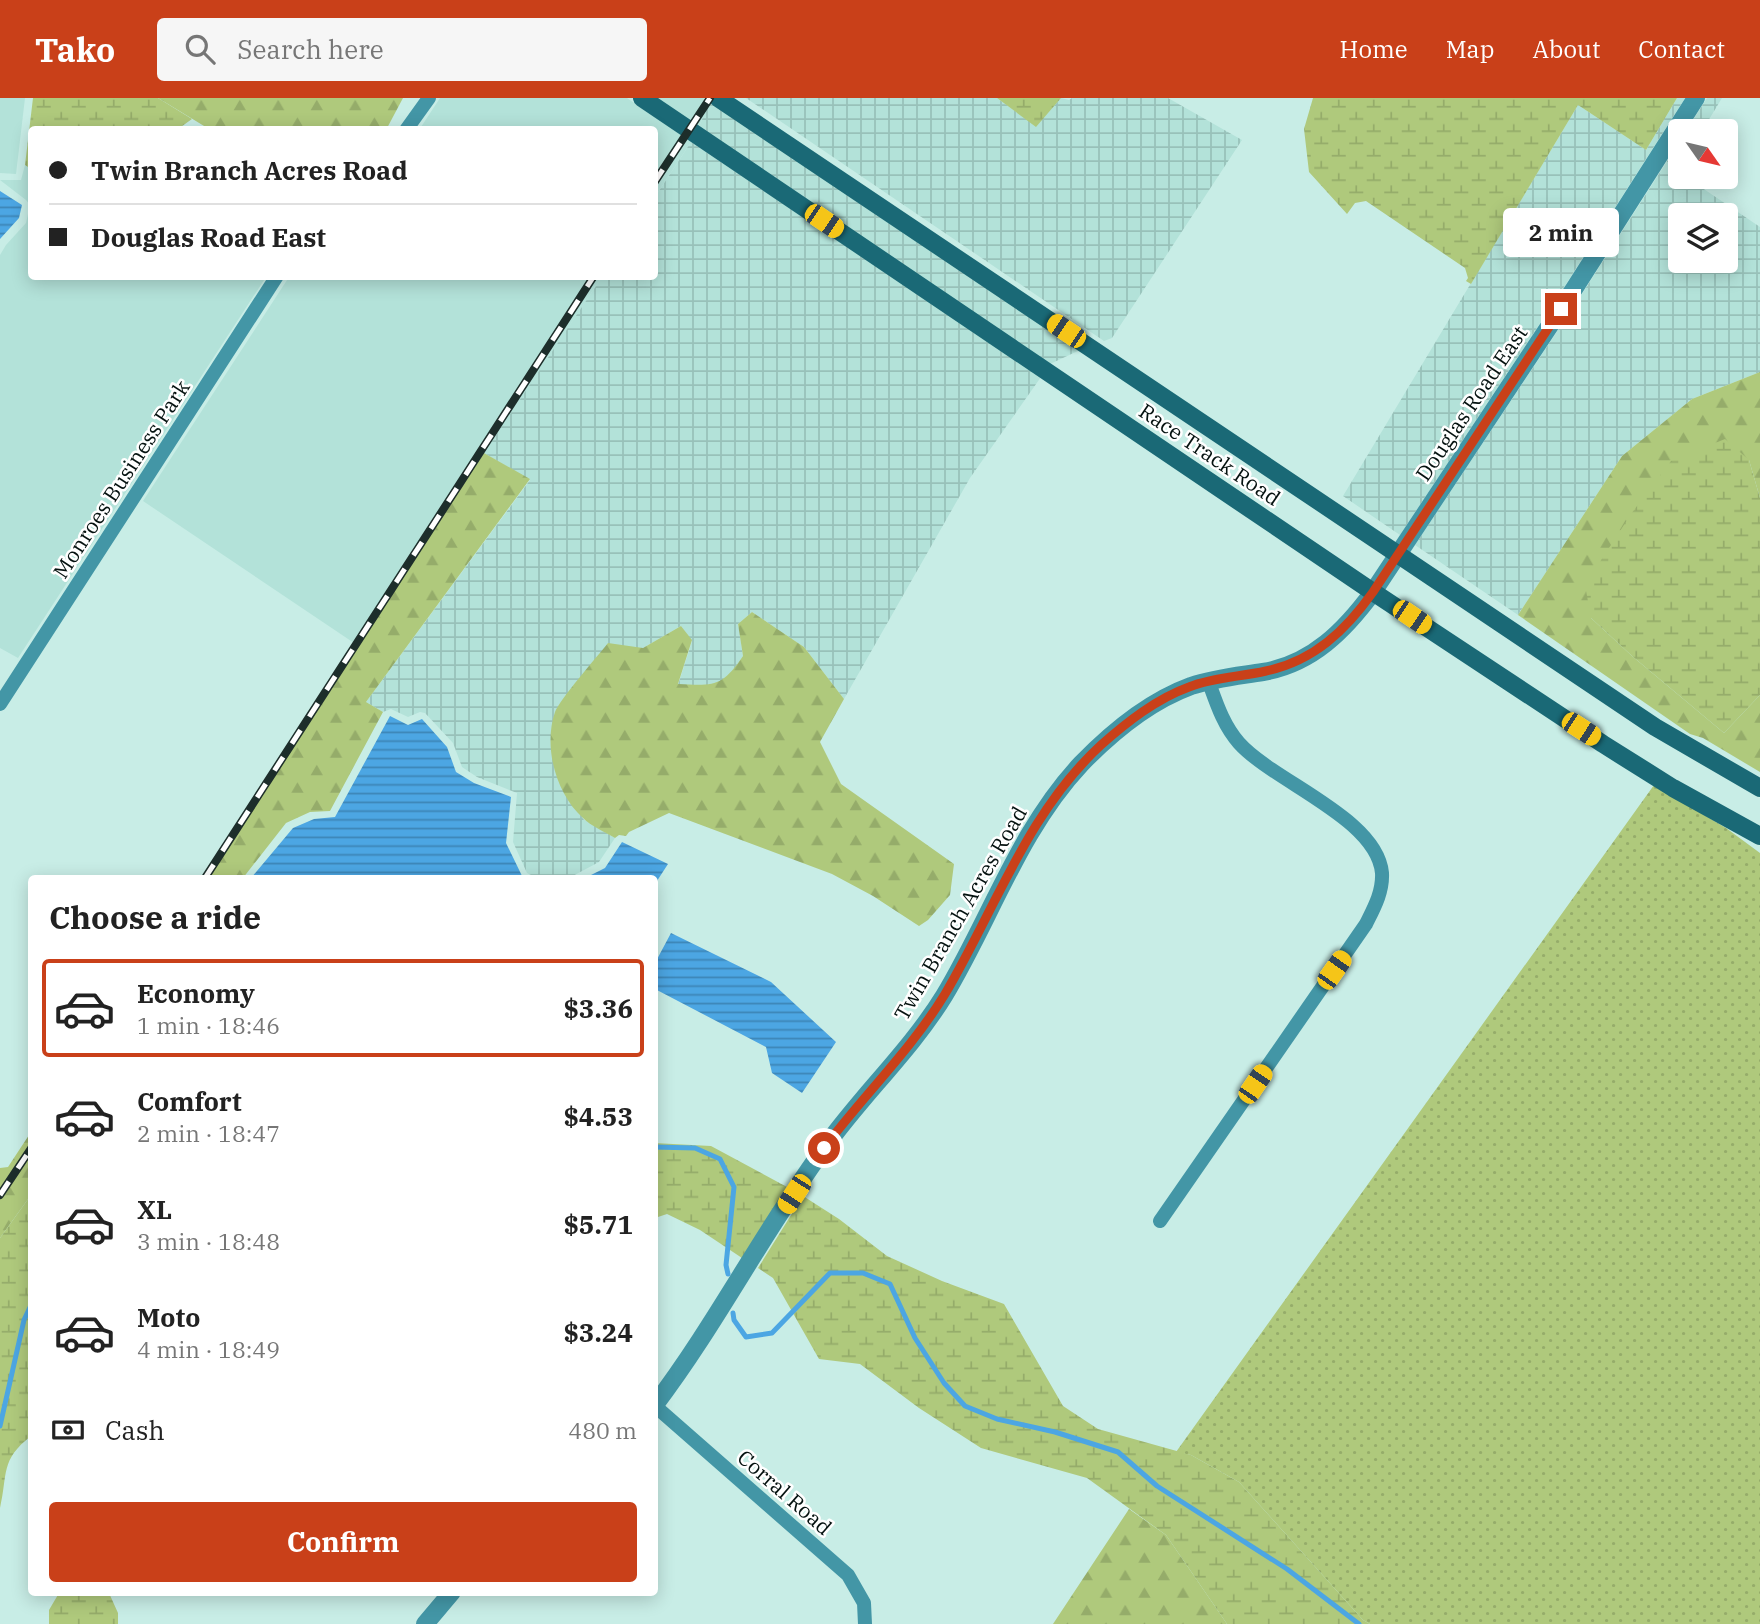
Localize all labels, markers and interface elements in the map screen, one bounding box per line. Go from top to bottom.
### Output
search box [157,18,647,81]
text: Tako [35,28,115,71]
icon: search [181,30,219,68]
text: Search here [237,32,384,66]
text: Home [1340,33,1408,65]
text: Map [1446,33,1494,65]
text: About [1532,33,1600,65]
text: Contact [1638,33,1725,65]
north arrow [1668,119,1738,189]
map controls [1668,119,1738,273]
text: Twin Branch Acres Road [91,153,408,187]
car [801,201,848,241]
button: layers [1668,203,1738,273]
callout: 2 min [1503,208,1619,256]
text: 2 min [1529,217,1593,247]
text: Douglas Road East [91,220,326,254]
route end [1545,293,1577,325]
car [1043,311,1090,351]
street label: Douglas Road East [1409,320,1533,486]
street label: Monroes Business Park [46,374,196,583]
street label: Race Track Road [1134,396,1286,512]
car [1389,597,1436,637]
car [1558,709,1605,749]
street label: Twin Branch Acres Road [887,801,1033,1025]
text: Choose a ride [49,896,261,938]
car [1314,947,1355,993]
text: Economy [137,976,255,1010]
icon: car [53,977,116,1040]
text: $3.36 [563,991,633,1025]
text: 1 min · 18:46 [137,1010,280,1040]
car [1235,1061,1276,1107]
text: Comfort [137,1084,242,1118]
icon: car [53,1085,116,1148]
text: $4.53 [563,1099,633,1133]
text: 2 min · 18:47 [137,1118,280,1148]
route start [808,1132,840,1164]
car [774,1171,815,1217]
text: XL [137,1192,172,1226]
icon: car [53,1193,116,1256]
text: $5.71 [563,1207,633,1241]
text: 3 min · 18:48 [137,1226,280,1256]
text: Moto [137,1300,200,1334]
icon: car [53,1301,116,1364]
text: $3.24 [563,1315,633,1349]
text: 4 min · 18:49 [137,1334,280,1364]
icon: cash [49,1411,87,1449]
text: Cash [105,1413,165,1447]
text: 480 m [568,1415,637,1445]
street label: Corral Road [732,1443,838,1541]
button: Confirm [49,1502,637,1582]

